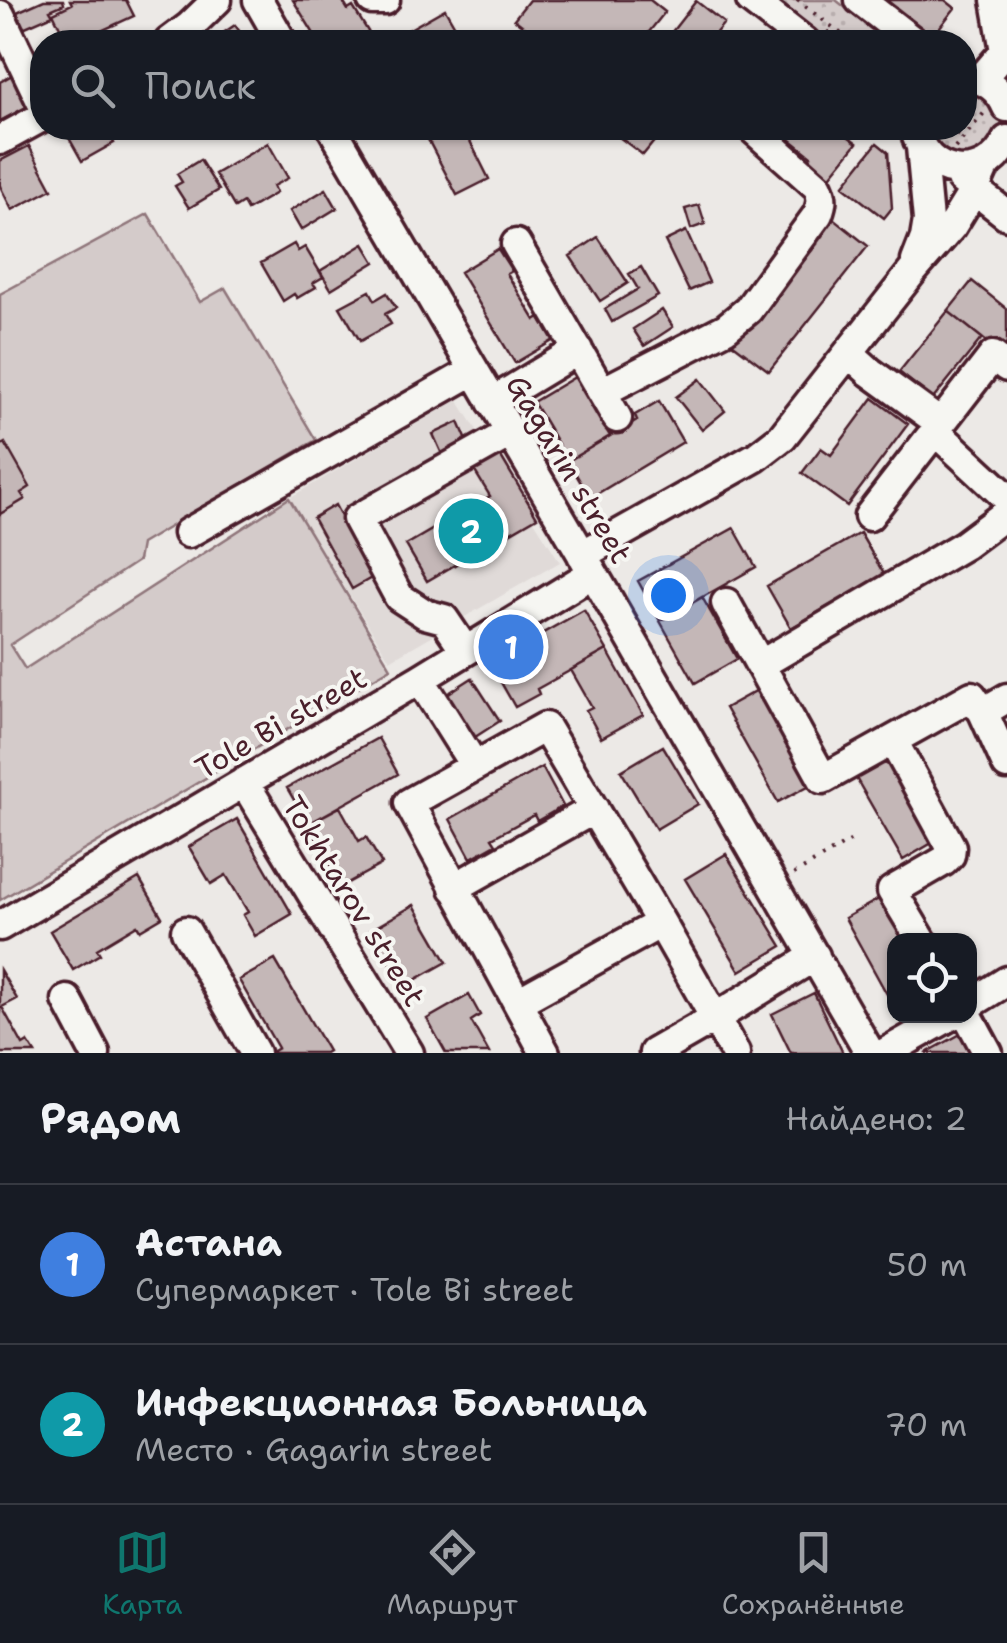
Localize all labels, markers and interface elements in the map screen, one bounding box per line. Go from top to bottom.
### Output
search box [30,30,977,140]
icon: search [65,58,120,113]
text: Поиск [145,60,256,111]
street label: Gagarin street [496,367,642,571]
pin: 2 [438,494,504,568]
your location [643,570,694,621]
pin: 1 [478,610,544,684]
street label: Tole Bi street [188,657,374,789]
street label: Tokhtarov street [273,788,435,1014]
map controls [887,933,977,1023]
button: locate [887,933,977,1023]
text: Рядом [40,1090,181,1146]
text: Найдено: 2 [786,1097,967,1140]
text: Астана [135,1217,282,1268]
text: 1 [65,1243,80,1286]
text: 50 m [887,1243,967,1286]
text: Супермаркет · Tole Bi street [135,1268,574,1311]
text: Инфекционная Больница [135,1377,647,1428]
text: 2 [61,1403,84,1446]
text: 70 m [884,1403,967,1446]
text: Место · Gagarin street [135,1428,492,1471]
tab: Карта [102,1525,182,1623]
tab: Маршрут [387,1525,517,1623]
tab: Сохранённые [722,1525,905,1623]

